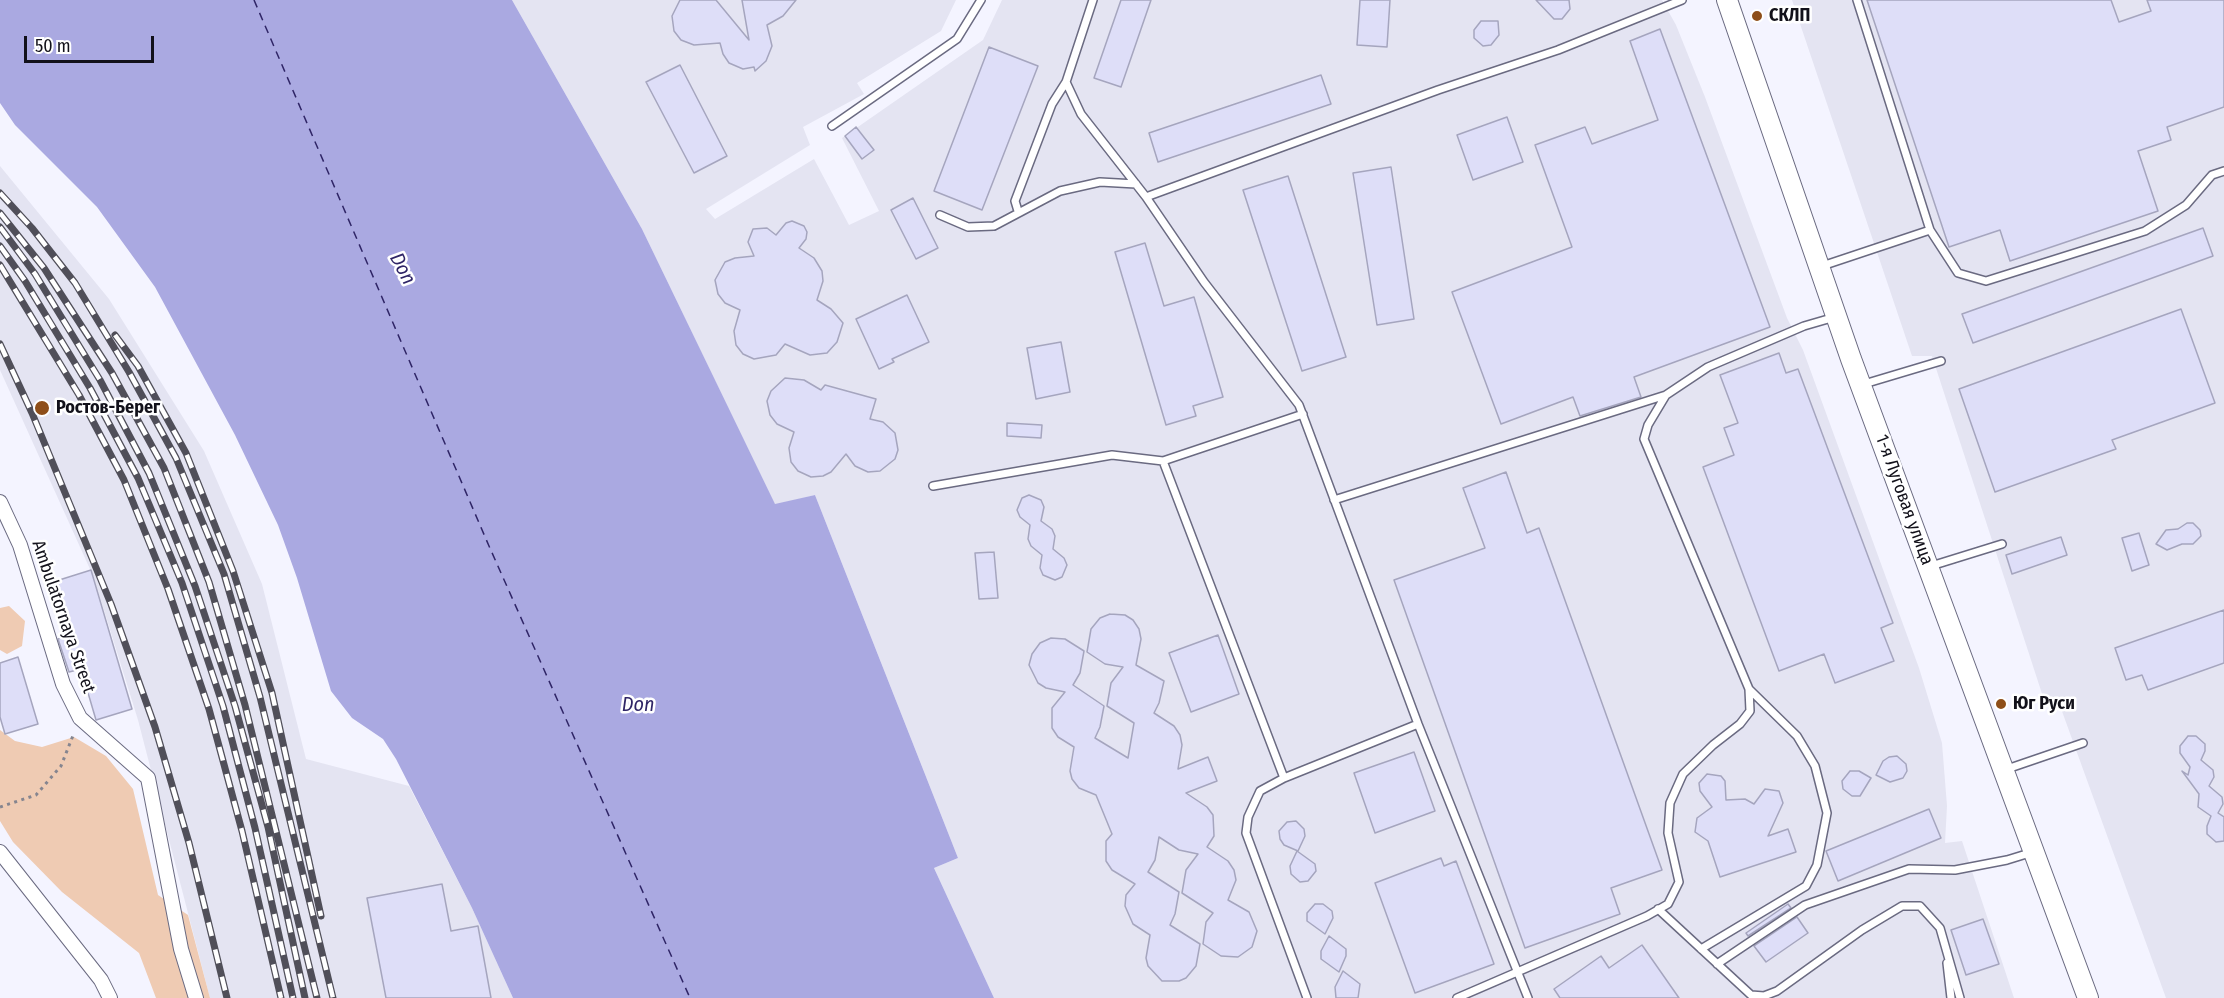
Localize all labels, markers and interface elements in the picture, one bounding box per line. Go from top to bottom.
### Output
place label: СКЛП [1769,5,1810,27]
marker: СКЛП [1750,9,1764,23]
scale bar [27,24,158,62]
text: 50 m [35,35,71,57]
water label: Don [384,249,420,289]
place label: Ростов-Берег [56,397,160,419]
marker: Ростов-Берег [33,399,51,417]
street label: 1-я Луговая улица [1870,432,1938,568]
street label: Ambulatornaya Street [27,538,99,696]
water label: Don [622,693,654,717]
place label: Юг Руси [2013,693,2075,715]
marker: Юг Руси [1994,697,2008,711]

